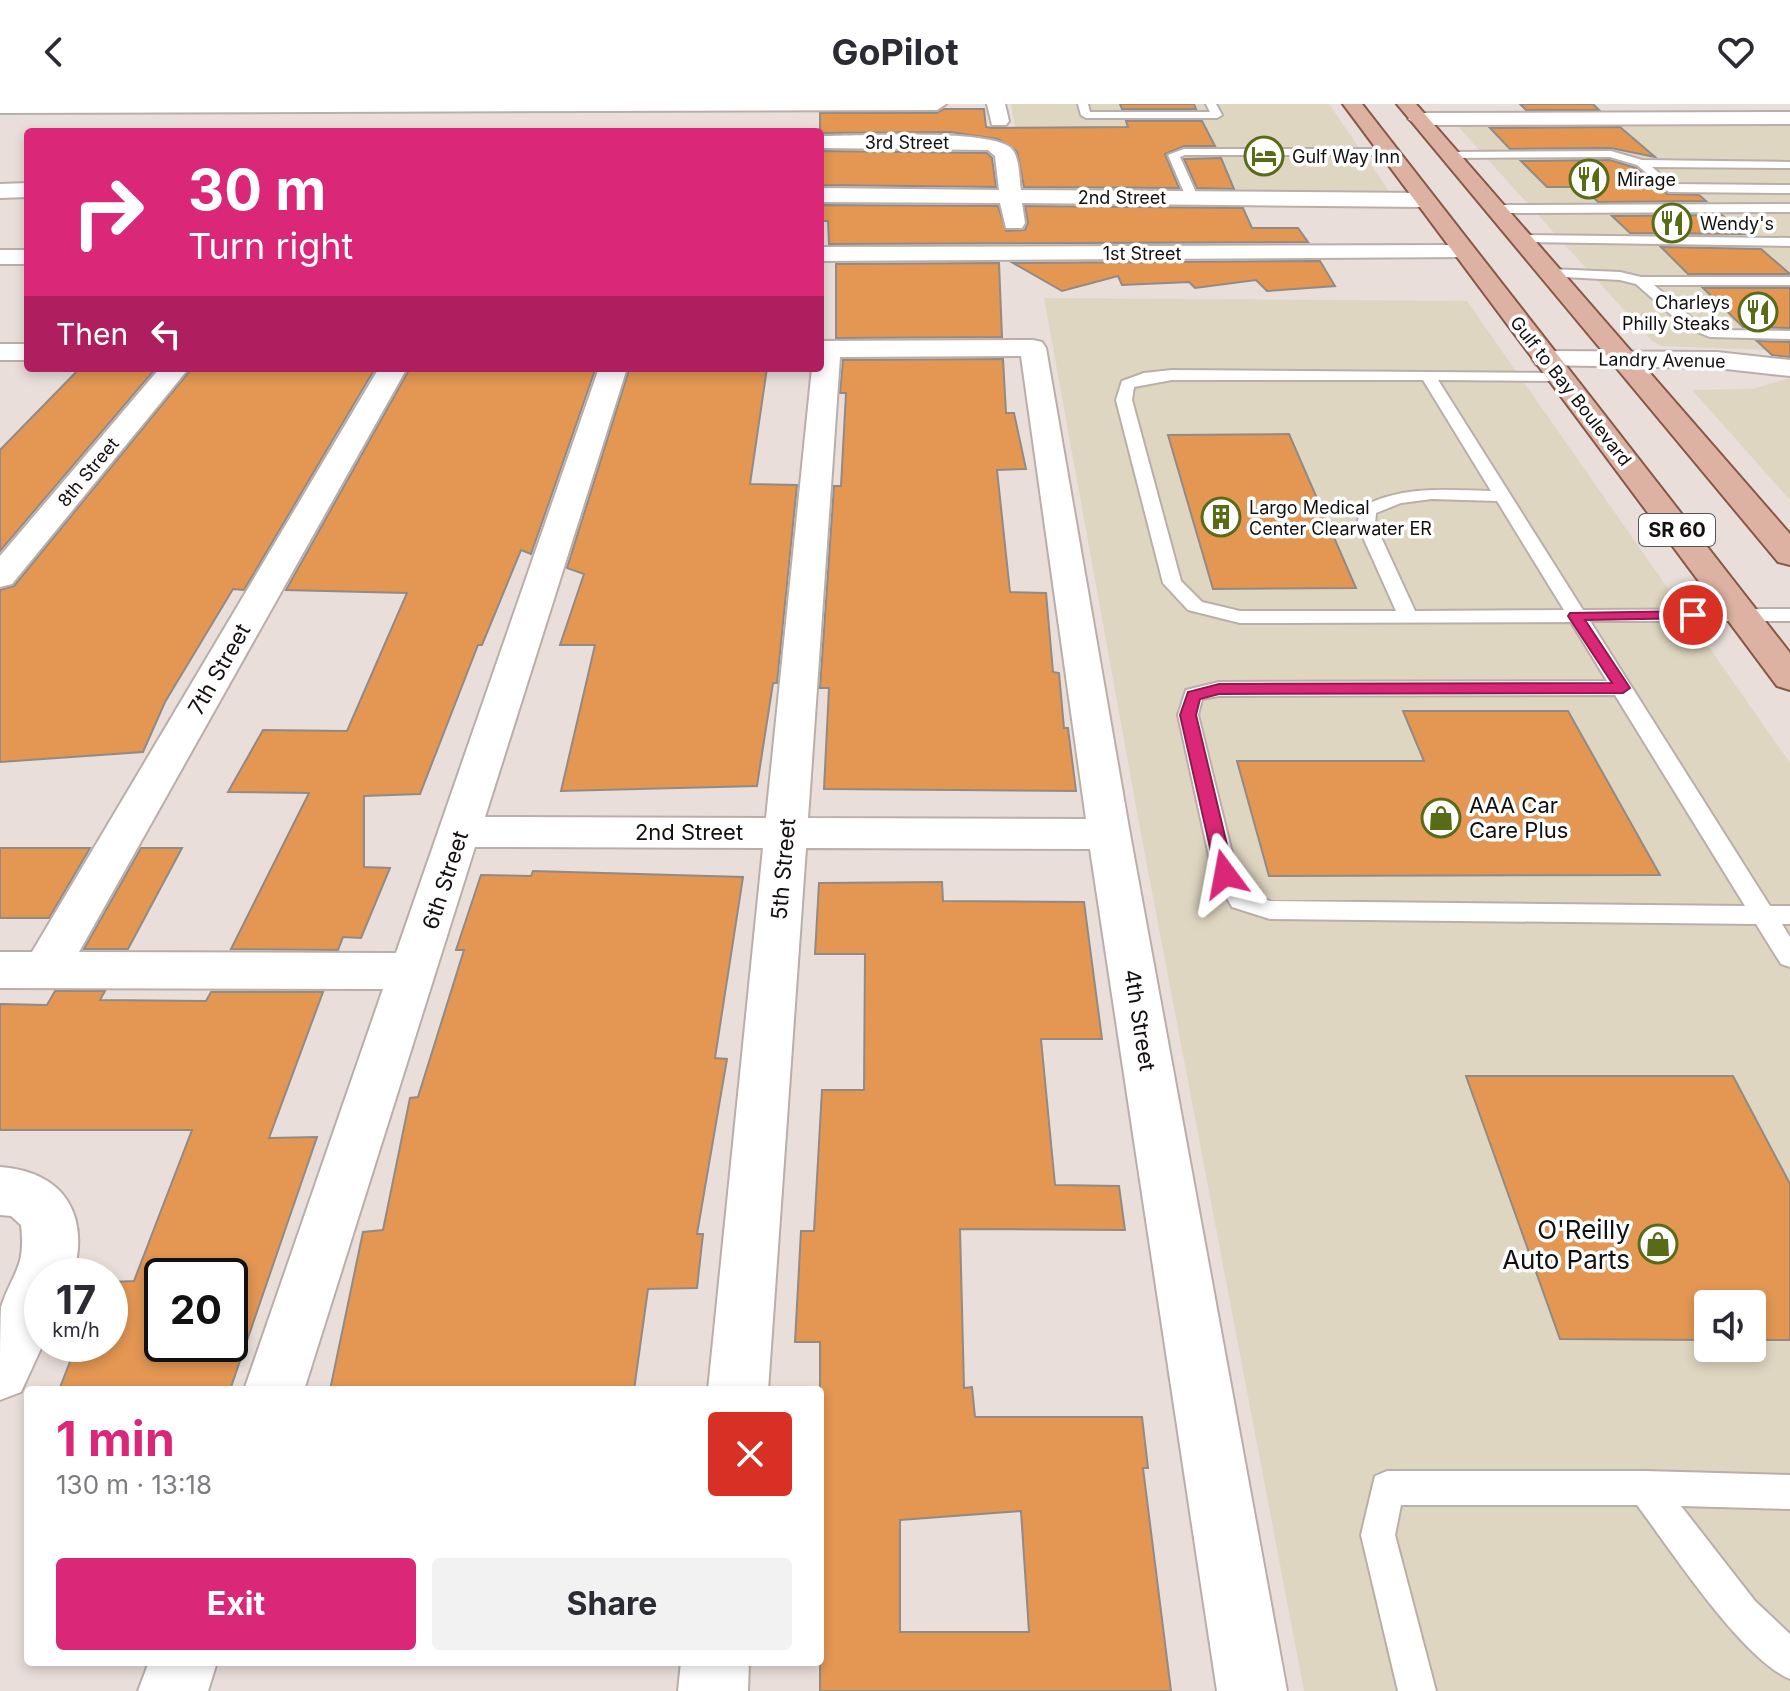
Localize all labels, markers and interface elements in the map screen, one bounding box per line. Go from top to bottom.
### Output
icon: back [32,30,76,74]
text: GoPilot [831,30,959,74]
icon: heart [1714,30,1758,74]
street label: 3rd Street [865,132,949,153]
hotel icon: Gulf Way Inn [1243,135,1285,177]
place label: Gulf Way Inn [1292,146,1400,167]
text: 30 m [188,156,326,224]
restaurant icon: Mirage [1568,158,1610,200]
icon: right [56,160,160,264]
place label: Mirage [1617,169,1676,190]
street label: 2nd Street [1078,187,1166,208]
restaurant icon: Wendy's [1651,202,1693,244]
place label: Wendy's [1700,213,1774,234]
text: Turn right [188,224,353,268]
street label: 1st Street [1103,243,1181,264]
restaurant icon: Charleys Philly Steaks [1737,291,1779,333]
place label: Charleys Philly Steaks [1622,292,1730,334]
icon: left [144,312,188,356]
street label: Gulf to Bay Boulevard [1506,312,1636,470]
text: Then [56,316,128,352]
street label: Landry Avenue [1598,348,1726,372]
street label: 8th Street [53,433,123,511]
building icon: Largo Medical Center Clearwater ER [1200,496,1242,538]
place label: Largo Medical Center Clearwater ER [1249,497,1432,539]
road number: SR 60 [1639,514,1715,546]
pin [1659,581,1727,649]
icon: arrive [1671,593,1715,637]
street label: 7th Street [183,619,255,719]
place label: AAA Car Care Plus [1469,792,1568,843]
shop icon: AAA Car Care Plus [1420,797,1462,839]
street label: 5th Street [766,817,800,921]
street label: 2nd Street [635,819,743,845]
street label: 6th Street [417,827,473,933]
position arrow [1183,832,1267,916]
street label: 4th Street [1119,967,1161,1073]
place label: O'Reilly Auto Parts [1502,1214,1630,1275]
shop icon: O'Reilly Auto Parts [1637,1223,1679,1265]
speed limit sign: 20 [144,1258,248,1362]
text: 17 [56,1275,96,1324]
map controls [1694,1290,1766,1362]
button: sound [1694,1290,1766,1362]
text: km/h [52,1318,100,1342]
text: 1 min [56,1409,175,1468]
button: close [708,1412,792,1496]
text: 130 m · 13:18 [56,1469,212,1500]
button: Exit [56,1558,416,1650]
button: Share [432,1558,792,1650]

